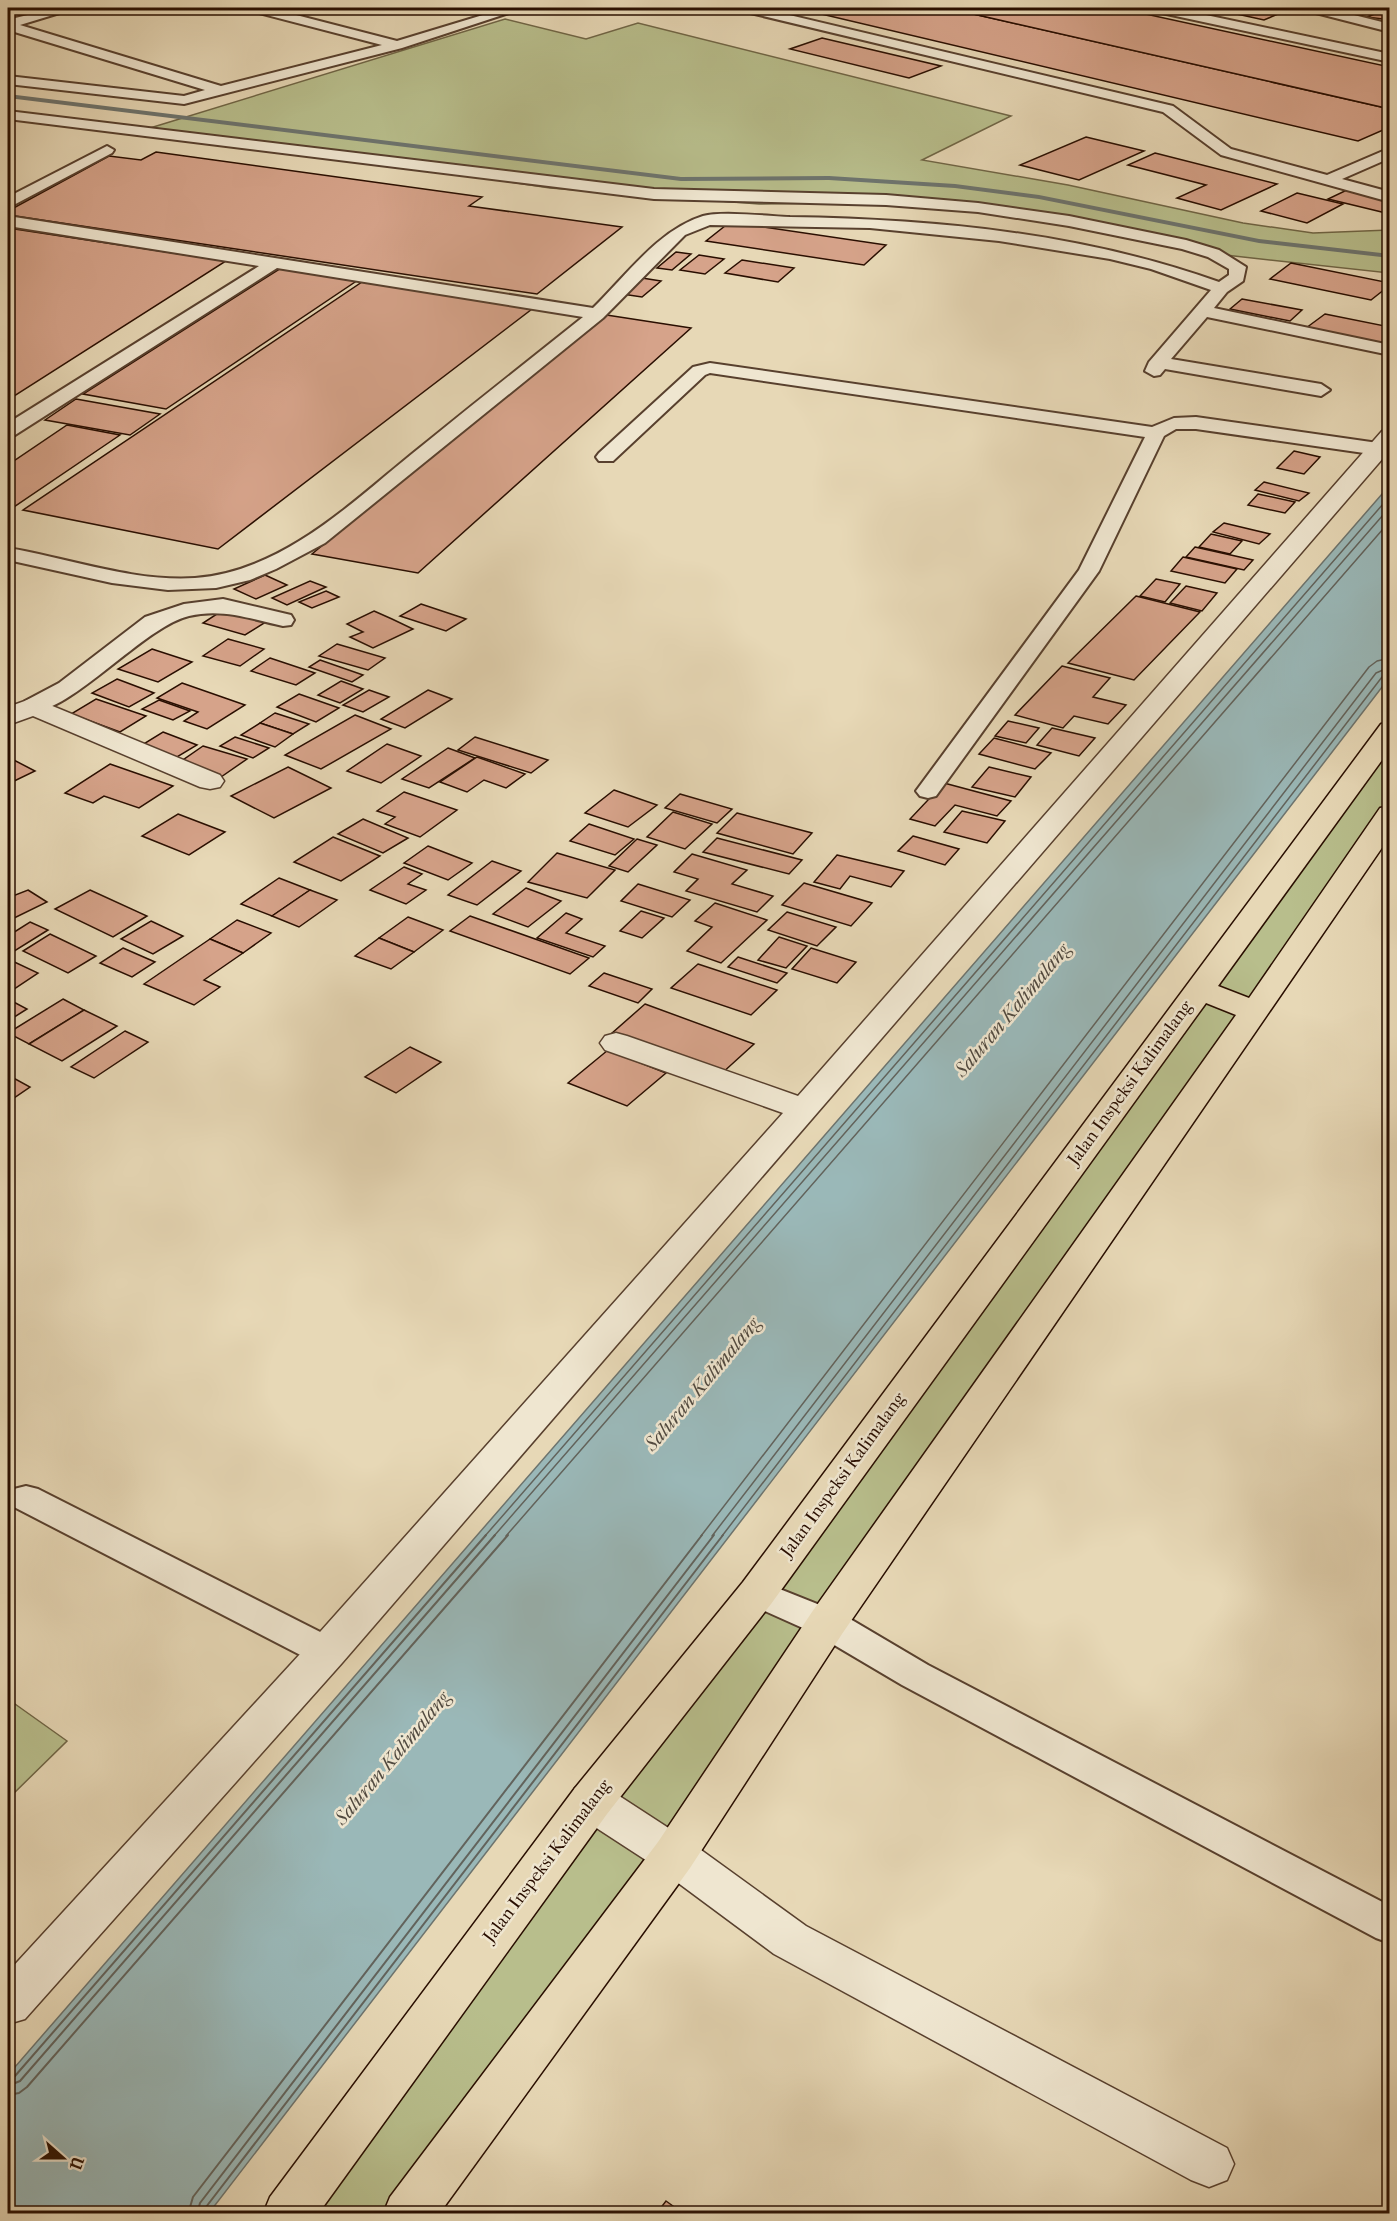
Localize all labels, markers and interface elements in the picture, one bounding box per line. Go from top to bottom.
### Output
water label: Saluran Kalimalang [949,938,1075,1082]
street label: Jalan Inspeksi Kalimalang [1062,996,1197,1171]
water label: Saluran Kalimalang [639,1312,765,1456]
street label: Jalan Inspeksi Kalimalang [775,1388,910,1563]
water label: Saluran Kalimalang [329,1686,455,1830]
street label: Jalan Inspeksi Kalimalang [478,1775,615,1948]
north arrow [33,2128,93,2188]
text: U [65,2153,88,2173]

